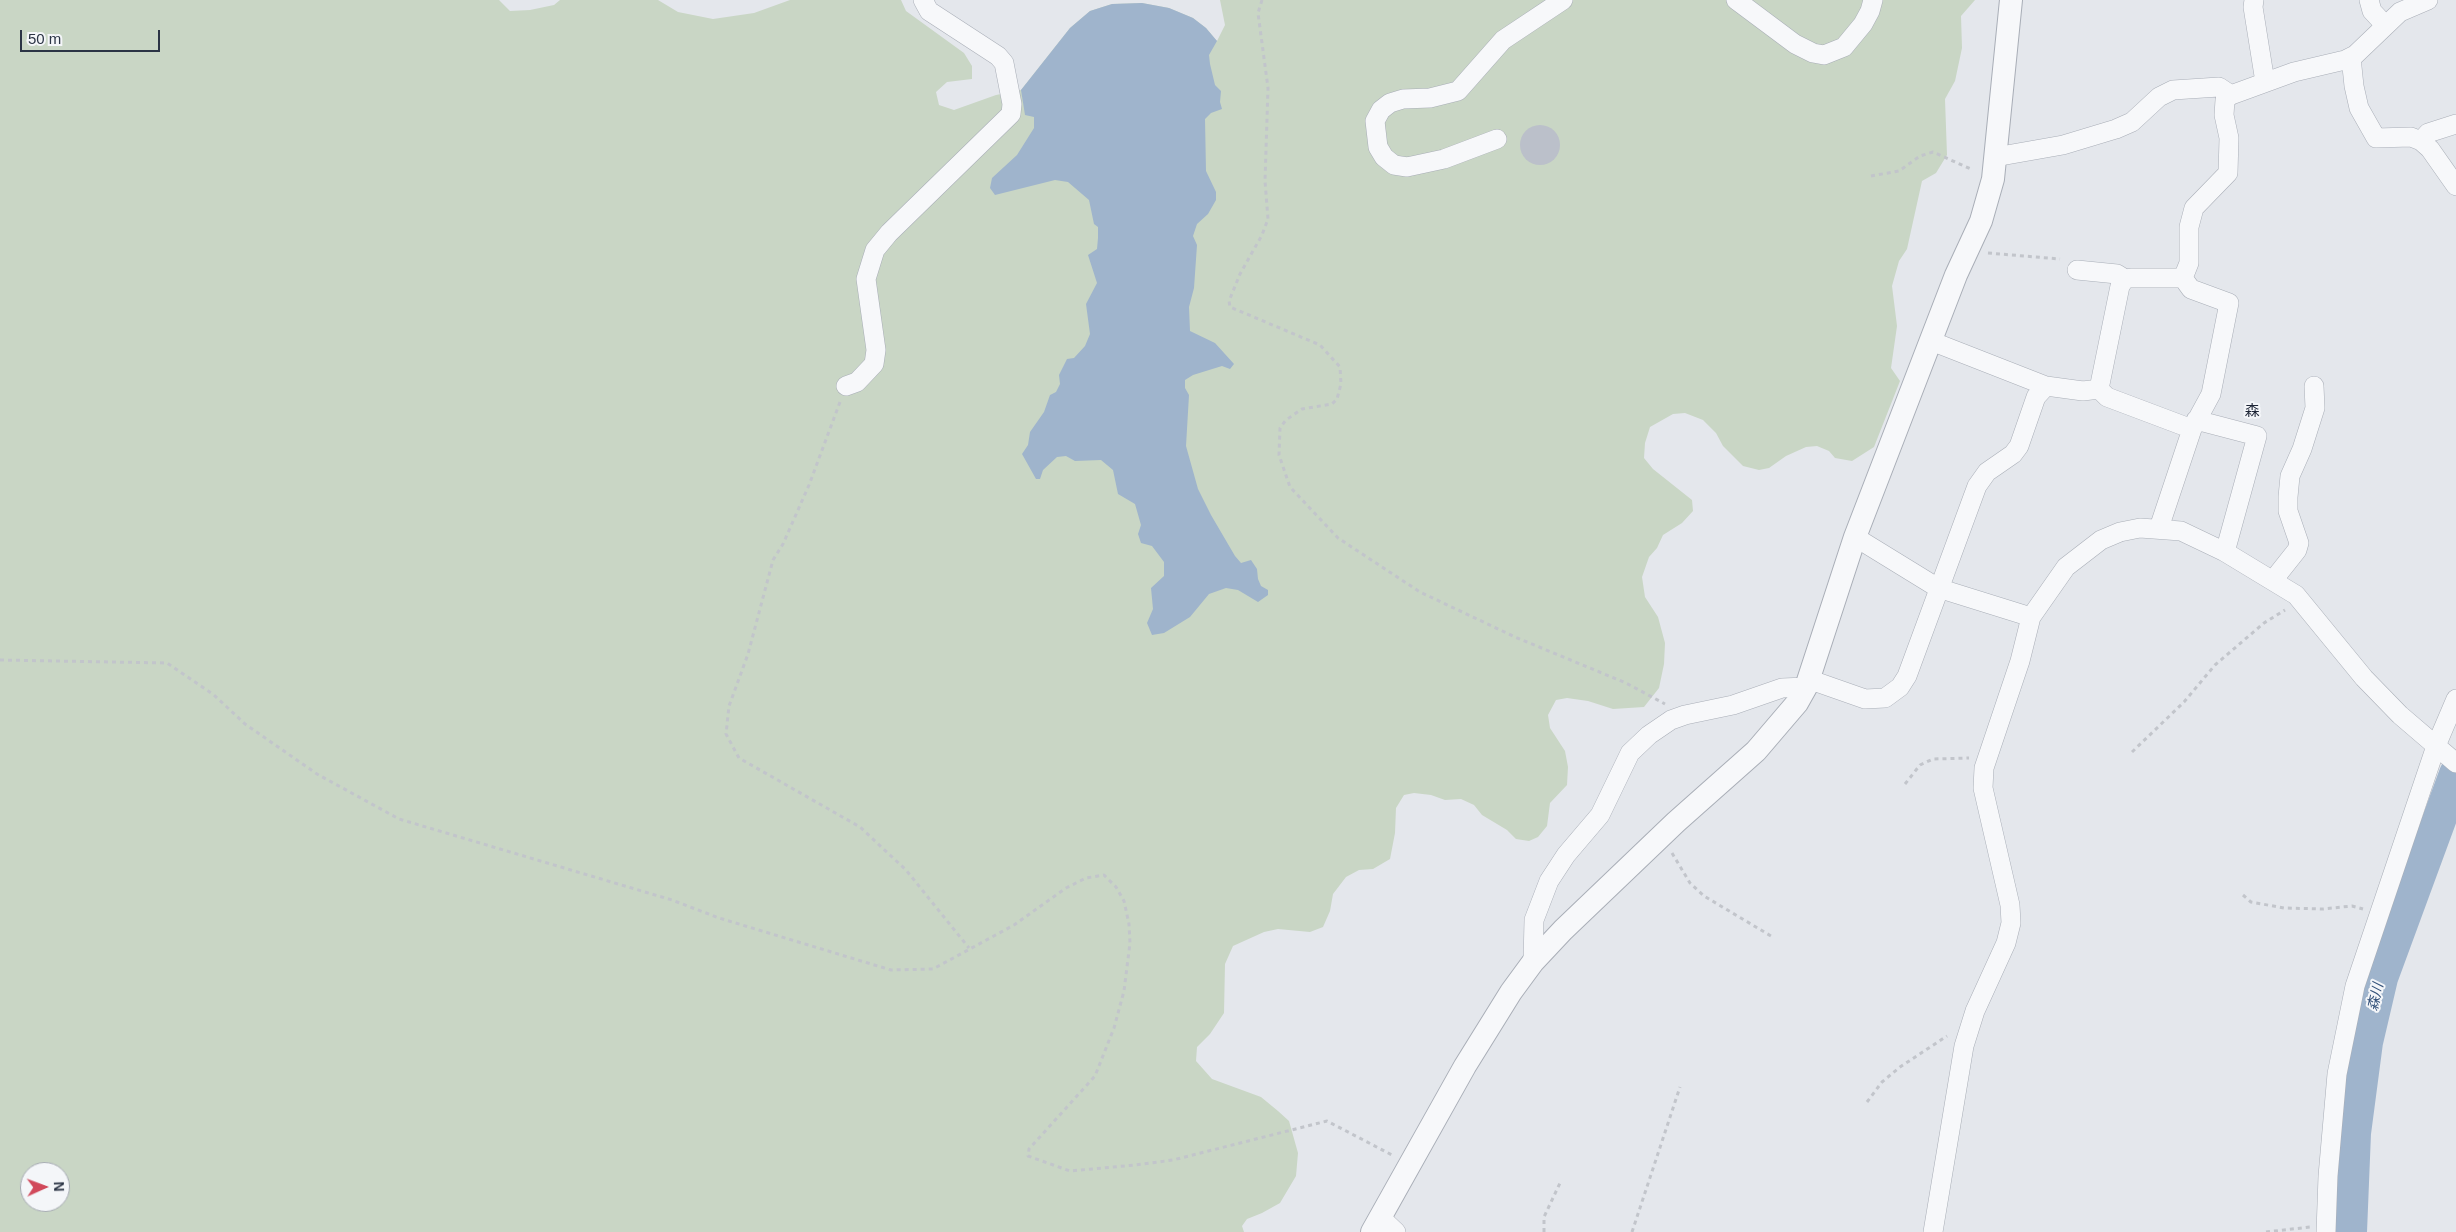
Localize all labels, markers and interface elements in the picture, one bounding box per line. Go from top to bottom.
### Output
scale bar [22,20,162,52]
text: 50 m [28,30,61,47]
district label: 森 [2245,403,2259,421]
water label: 森川 [2365,981,2387,1013]
north arrow [20,1162,70,1212]
text: N [51,1181,67,1192]

